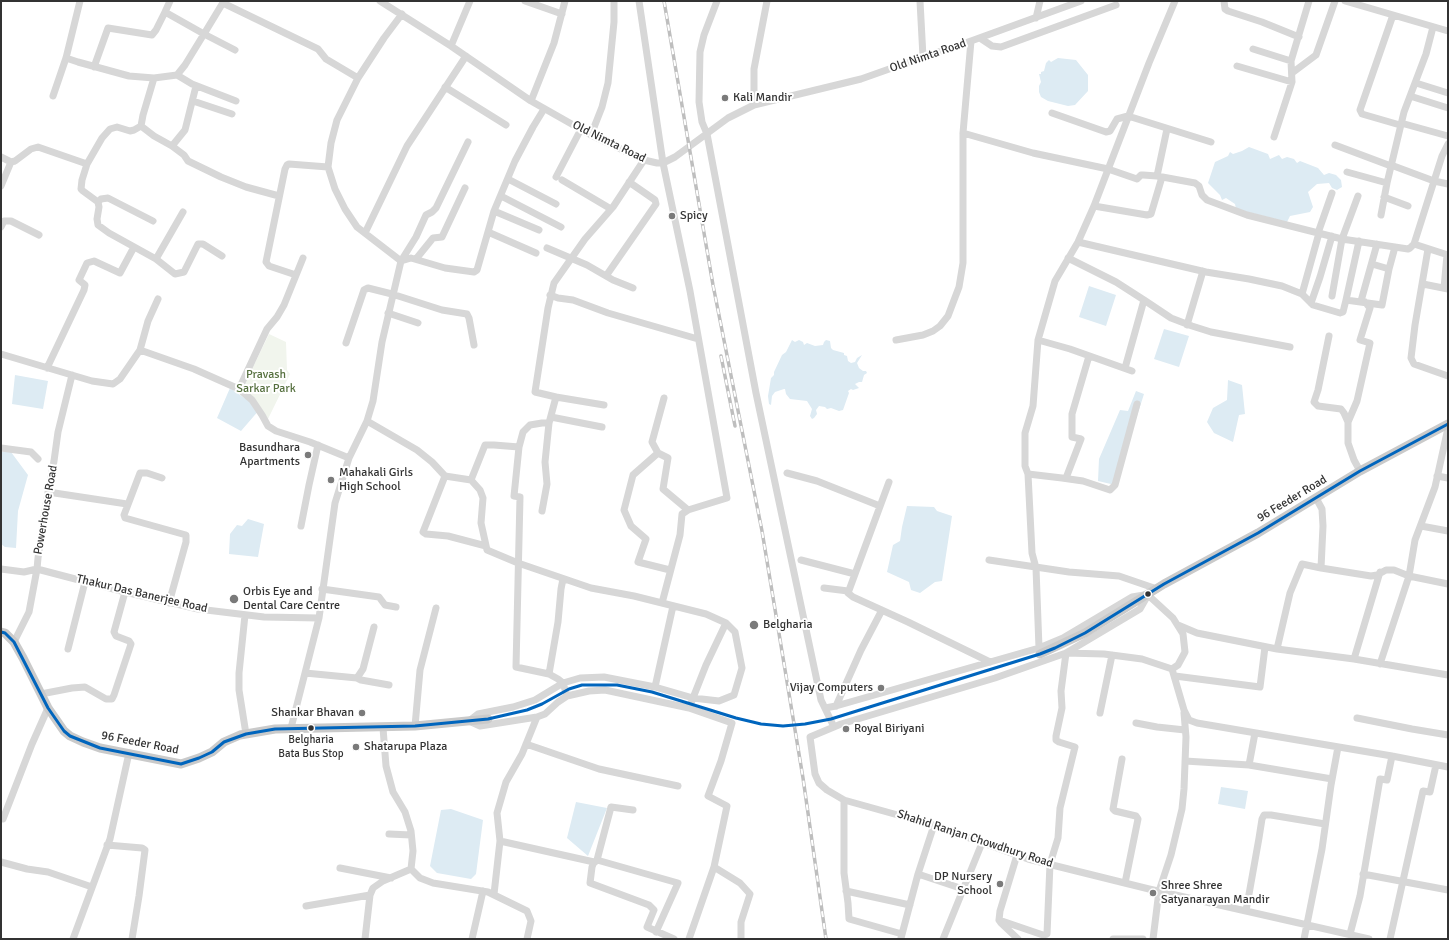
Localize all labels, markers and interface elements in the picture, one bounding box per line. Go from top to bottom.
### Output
street label: Old Nimta Road [888,36,968,76]
place label: Kali Mandir [733,91,792,105]
marker: Kali Mandir [720,93,730,103]
street label: Old Nimta Road [570,118,648,166]
place label: Spicy [680,209,708,223]
marker: Spicy [667,211,677,221]
park label: Pravash Sarkar Park [236,368,296,396]
place label: Basundhara Apartments [239,441,300,469]
marker: Basundhara Apartments [303,450,313,460]
street label: Powerhouse Road [31,464,61,556]
place label: Mahakali Girls High School [339,466,413,494]
street label: 96 Feeder Road [1255,473,1329,525]
marker: Mahakali Girls High School [326,475,336,485]
street label: Thakur Das Banerjee Road [75,572,209,616]
place label: Orbis Eye and Dental Care Centre [243,585,340,613]
unlabelled marker [1143,589,1153,599]
marker: Orbis Eye and Dental Care Centre [228,593,240,605]
place label: Belgharia [763,618,813,632]
marker: Belgharia [748,619,760,631]
place label: Vijay Computers [790,681,873,695]
marker: Vijay Computers [876,683,886,693]
place label: Shankar Bhavan [271,706,354,720]
marker: Shankar Bhavan [357,708,367,718]
place label: Royal Biriyani [854,722,924,736]
marker: Belgharia Bata Bus Stop [306,723,316,733]
marker: Royal Biriyani [841,724,851,734]
street label: 96 Feeder Road [100,728,180,758]
place label: Belgharia Bata Bus Stop [278,733,344,759]
place label: Shatarupa Plaza [364,740,447,754]
marker: Shatarupa Plaza [351,742,361,752]
street label: Shahid Ranjan Chowdhury Road [895,807,1055,871]
place label: DP Nursery School [934,870,992,898]
marker: DP Nursery School [995,879,1005,889]
place label: Shree Shree Satyanarayan Mandir [1161,879,1269,907]
marker: Shree Shree Satyanarayan Mandir [1148,888,1158,898]

